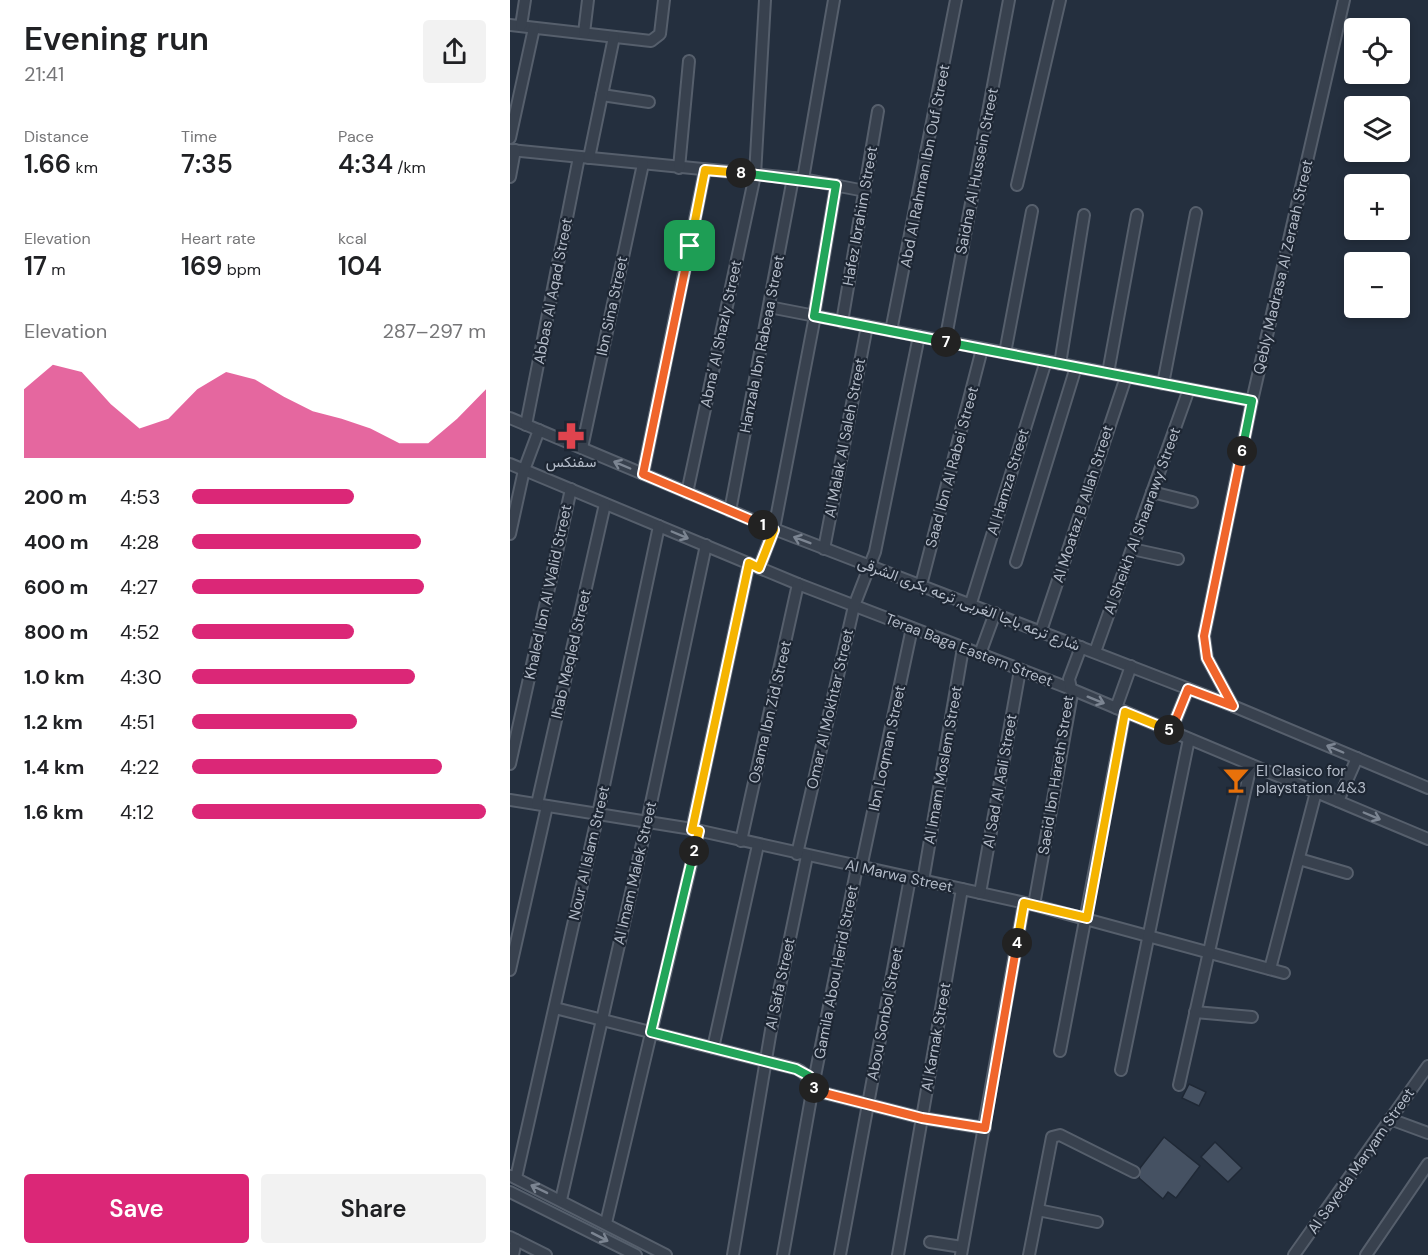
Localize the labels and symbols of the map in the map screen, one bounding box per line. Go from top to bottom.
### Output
street label: Abd Al Rahman Ibn Ouf Street [895,62,955,269]
street label: Saidna Al Hussein Street [951,86,1003,256]
street label: Hafez Ibrahim Street [838,145,882,287]
pin: 8 [726,158,756,188]
street label: Qebly Madrasa Al Zeraah Street [1249,158,1317,376]
street label: Abbas Al Aqad Street [529,216,577,366]
pin [664,220,715,271]
street label: Hanzala Ibn Rabeaa Street [735,253,789,435]
street label: Ibn Sina Street [592,254,632,358]
street label: Abna' Al Shazly Street [696,258,746,410]
pin: 7 [931,327,961,357]
street label: Al Malak Al Saleh Street [820,356,870,520]
street label: Saad Ibn Al Rabei Street [921,384,983,550]
pharmacy icon: سفنكس [556,421,586,451]
street label: Al Moataz B Allah Street [1048,423,1118,585]
street label: Al Sheikh Al Shaarawy Street [1099,425,1185,617]
street label: Al Hamza Street [982,426,1034,538]
pin: 6 [1227,436,1257,466]
place label: سفنكس [546,452,596,472]
one-way arrow [613,459,632,470]
street label: Khaled Ibn Al Walid Street [520,503,576,681]
pin: 1 [748,510,778,540]
one-way arrow [671,530,689,541]
one-way arrow [793,534,812,545]
street label: شارع ترعه باجا الغربى, ترعه بكرى الشرقى [855,552,1083,657]
street label: Ihab Meqled Street [546,587,596,721]
street label: Teraa Baga Eastern Street [882,609,1056,691]
street label: Omar Al Mokhtar Street [802,627,858,791]
street label: Osama Ibn Zid Street [744,639,796,785]
street label: Ibn Loqman Street [864,683,910,813]
street label: Al Imam Moslem Street [919,684,967,846]
street label: Saeid Ibn Hareth Street [1034,694,1078,856]
one-way arrow [1086,695,1105,706]
street label: Al Sad Al Aali Street [978,712,1022,850]
pin: 5 [1154,715,1184,745]
one-way arrow [1327,743,1345,754]
place label: El Clasico for playstation 4&3 [1256,761,1366,798]
bar icon: El Clasico for playstation 4&3 [1221,765,1251,795]
street label: Nour Al Islam Street [564,784,614,922]
street label: Al Imam Malek Street [609,799,661,947]
one-way arrow [1363,811,1381,822]
pin: 2 [679,836,709,866]
street label: Al Marwa Street [843,855,955,897]
street label: Gamila Abou Herid Street [809,883,863,1061]
pin: 4 [1002,928,1032,958]
street label: Al Safa Street [760,936,800,1032]
street label: Abou Sonbol Street [862,946,908,1082]
street label: Al Karnak Street [917,981,955,1093]
pin: 3 [799,1073,829,1103]
street label: Al Sayeda Maryam Street [1303,1084,1419,1238]
one-way arrow [530,1183,548,1195]
one-way arrow [590,1232,608,1243]

